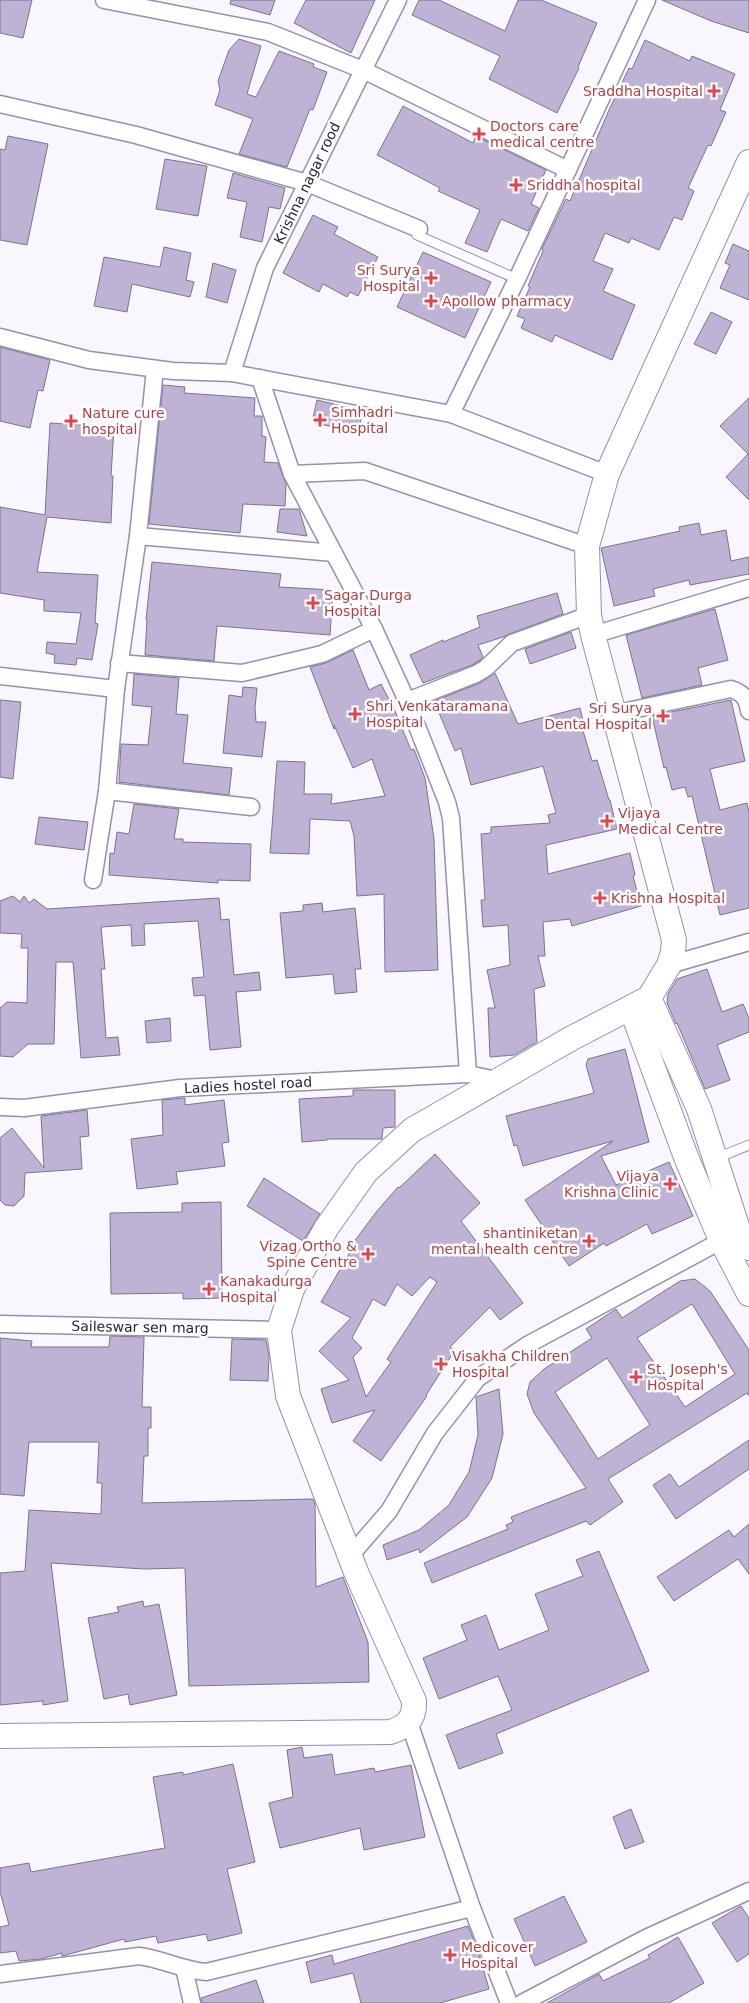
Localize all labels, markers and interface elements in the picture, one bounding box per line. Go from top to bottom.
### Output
place label: Sraddha Hospital [583,83,703,99]
marker: Sraddha Hospital [707,84,721,98]
place label: Doctors care medical centre [490,118,594,150]
street label: Krishna nagar rood [271,119,343,247]
marker: Doctors care medical centre [472,127,486,141]
place label: Sriddha hospital [527,177,641,193]
marker: Sriddha hospital [509,178,523,192]
place label: Sri Surya Hospital [357,262,420,294]
marker: Sri Surya Hospital [424,271,438,285]
place label: Apollow pharmacy [442,293,571,309]
marker: Apollow pharmacy [424,294,438,308]
place label: Simhadri Hospital [331,404,393,436]
place label: Nature cure hospital [82,405,165,437]
marker: Simhadri Hospital [313,413,327,427]
marker: Nature cure hospital [64,414,78,428]
place label: Sagar Durga Hospital [324,587,412,619]
marker: Sagar Durga Hospital [306,596,320,610]
place label: Shri Venkataramana Hospital [366,698,508,730]
place label: Sri Surya Dental Hospital [544,700,652,732]
marker: Shri Venkataramana Hospital [348,707,362,721]
marker: Sri Surya Dental Hospital [656,709,670,723]
place label: Vijaya Medical Centre [618,805,723,837]
marker: Vijaya Medical Centre [600,814,614,828]
place label: Krishna Hospital [611,890,725,906]
marker: Krishna Hospital [593,891,607,905]
street label: Ladies hostel road [184,1074,312,1096]
place label: Vijaya Krishna Clinic [564,1168,659,1200]
marker: Vijaya Krishna Clinic [663,1177,677,1191]
place label: shantiniketan mental health centre [431,1225,578,1257]
marker: shantiniketan mental health centre [582,1234,596,1248]
place label: Vizag Ortho & Spine Centre [260,1238,357,1270]
marker: Vizag Ortho & Spine Centre [361,1247,375,1261]
place label: Kanakadurga Hospital [220,1273,312,1305]
marker: Kanakadurga Hospital [202,1282,216,1296]
street label: Saileswar sen marg [71,1318,209,1336]
place label: Visakha Children Hospital [452,1348,569,1380]
marker: Visakha Children Hospital [434,1357,448,1371]
place label: St. Joseph's Hospital [647,1361,728,1393]
marker: St. Joseph's Hospital [629,1370,643,1384]
place label: Medicover Hospital [461,1939,534,1971]
marker: Medicover Hospital [443,1948,457,1962]

